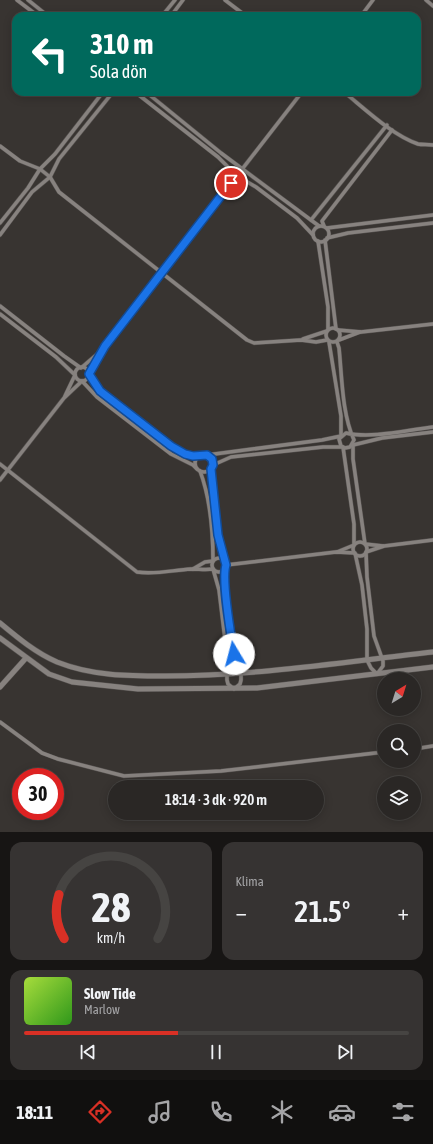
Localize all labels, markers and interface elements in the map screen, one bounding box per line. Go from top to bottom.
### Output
icon: left [24,28,76,80]
text: 310 m [90,28,153,60]
text: Sola dön [90,61,147,82]
pin [214,166,248,200]
icon: arrive [220,172,242,194]
position arrow [213,633,255,675]
north arrow [377,672,421,716]
map controls [377,672,421,820]
button: search [377,724,421,768]
speed limit sign: 30 [12,768,64,820]
button: layers [377,776,421,820]
text: 18:14 · 3 dk · 920 m [165,791,267,808]
text: Klima [236,874,264,889]
text: 28 [91,883,130,931]
text: 21.5° [294,894,350,928]
text: − [236,899,247,925]
text: + [398,899,409,925]
text: km/h [97,930,125,946]
text: Slow Tide [84,985,136,1002]
text: Marlow [84,1002,120,1017]
icon: previous [77,1041,99,1063]
icon: pause [205,1041,227,1063]
icon: next [334,1041,356,1063]
icon: directions [86,1098,114,1126]
icon: music [146,1098,174,1126]
icon: phone [207,1098,235,1126]
icon: climate [268,1098,296,1126]
icon: car [328,1098,356,1126]
icon: filters [389,1098,417,1126]
text: 18:11 [16,1102,53,1123]

